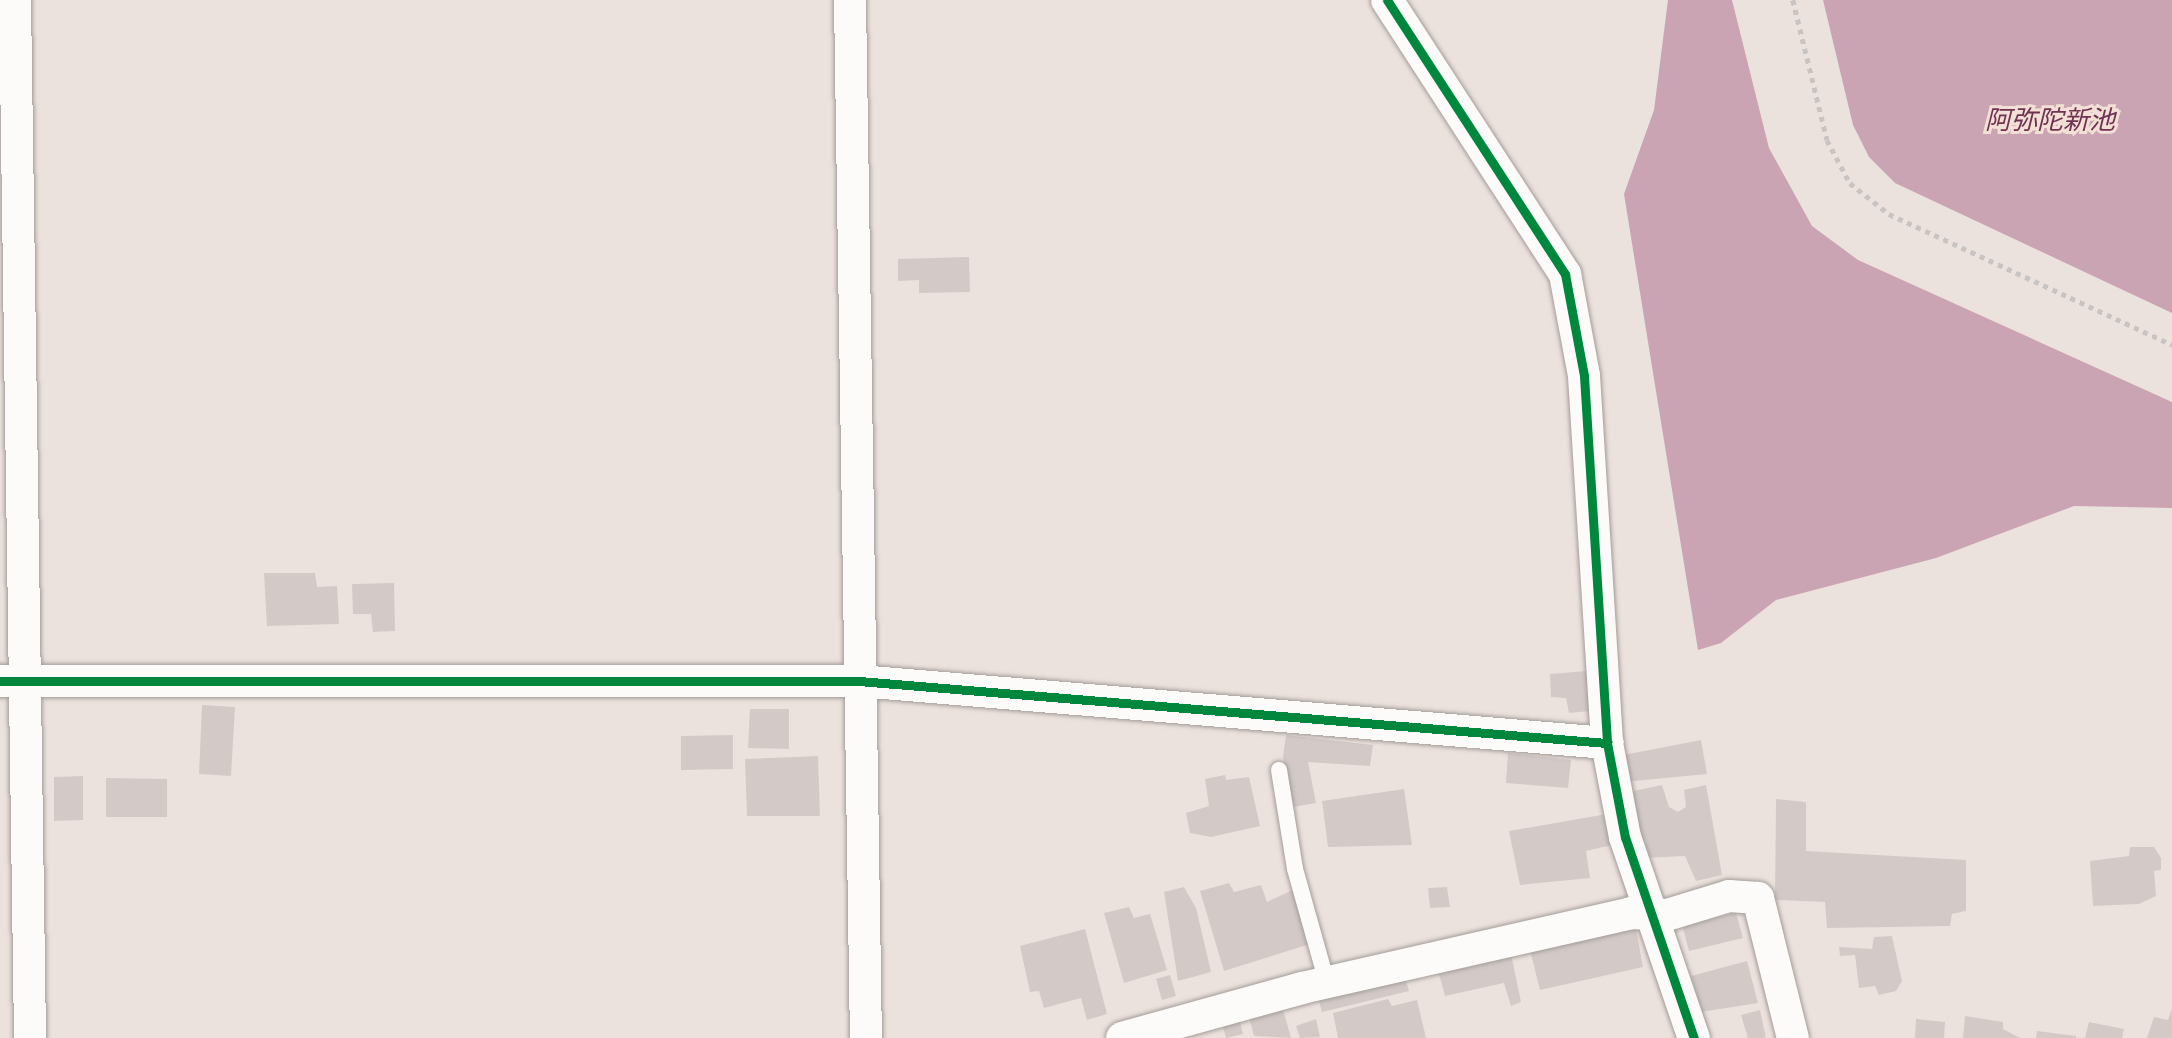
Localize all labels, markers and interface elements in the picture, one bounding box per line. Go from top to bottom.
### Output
water label: 阿弥陀新池 [1985,105,2115,137]

